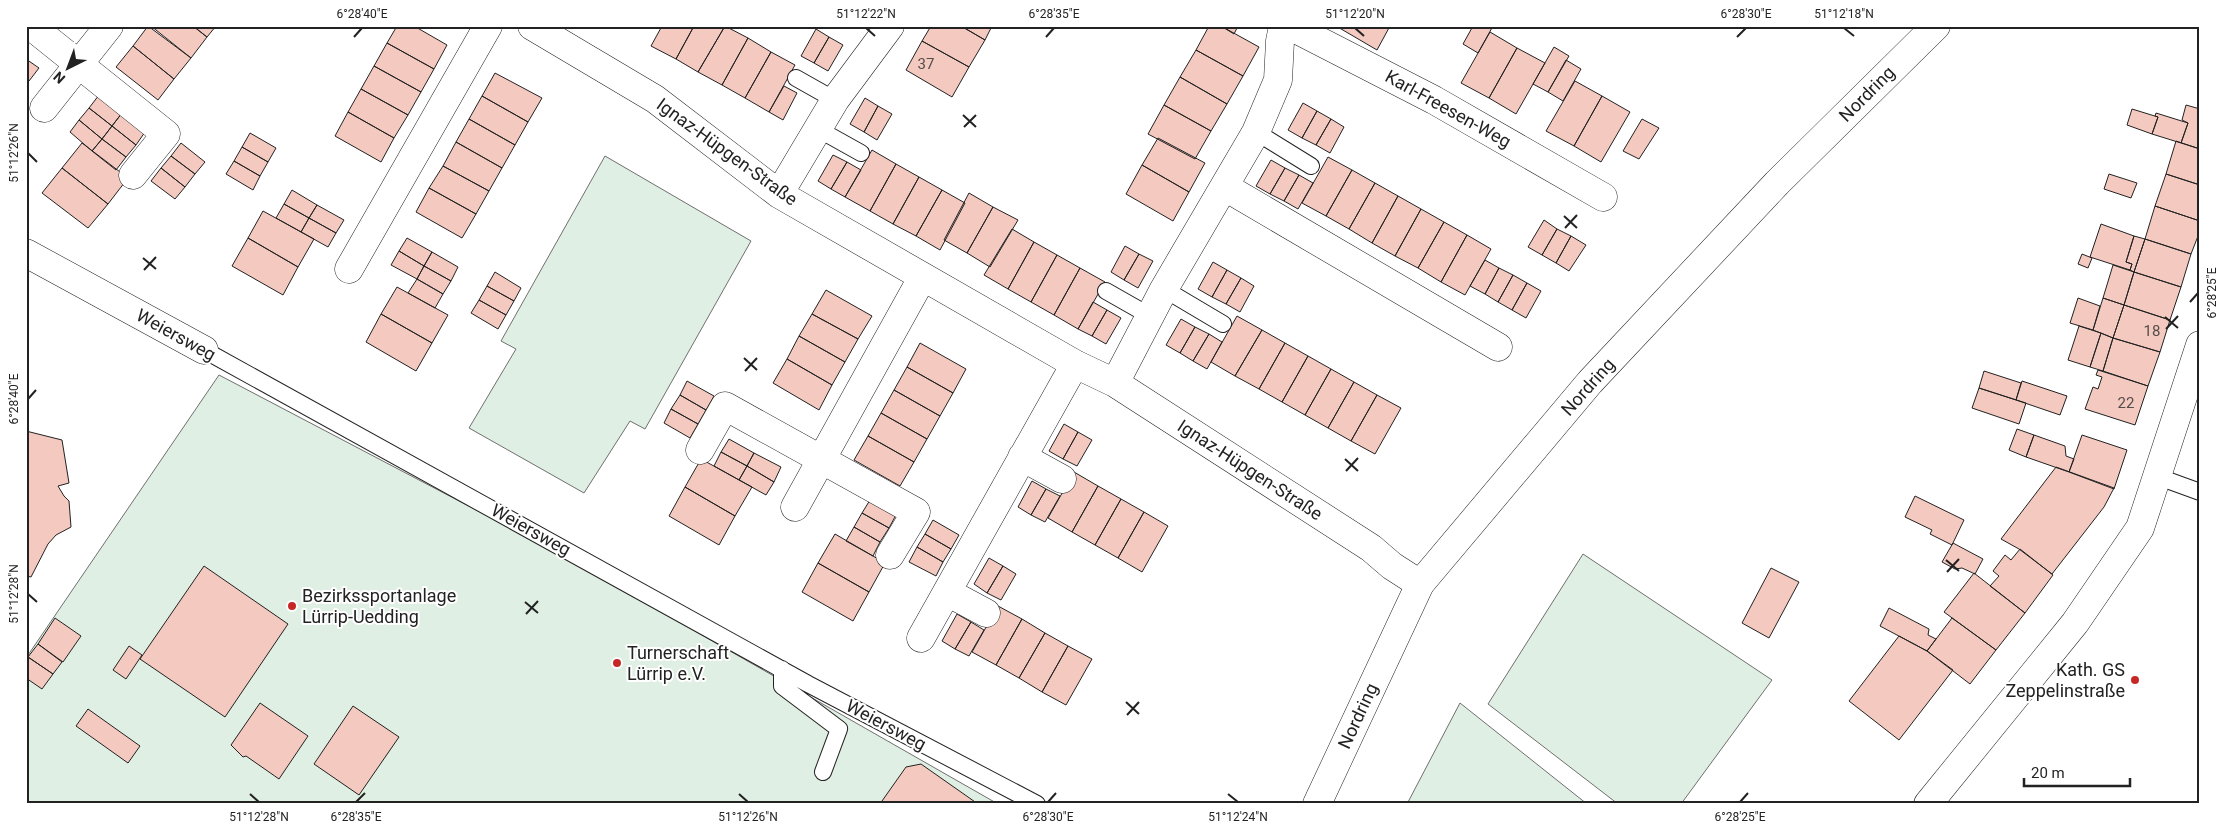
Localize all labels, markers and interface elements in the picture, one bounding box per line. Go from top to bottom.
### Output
text: 6°28'40"E [337,7,388,21]
text: 51°12'22"N [836,7,896,21]
text: 6°28'35"E [1029,7,1080,21]
text: 51°12'20"N [1325,7,1385,21]
text: 6°28'30"E [1721,7,1772,21]
text: 51°12'18"N [1814,7,1874,21]
north arrow [42,42,92,92]
house number: 37 [918,55,934,73]
street label: Nordring [1835,62,1899,126]
street label: Karl-Freesen-Weg [1382,65,1515,152]
text: N [50,68,68,87]
street label: Ignaz-Hüpgen-Straße [653,94,802,210]
text: 51°12'26"N [7,123,21,183]
text: 6°28'25"E [2205,267,2219,318]
street label: Weiersweg [133,304,220,365]
house number: 18 [2144,322,2160,340]
street label: Nordring [1556,354,1619,420]
text: 6°28'40"E [7,373,21,424]
house number: 22 [2118,394,2134,412]
street label: Ignaz-Hüpgen-Straße [1174,415,1327,524]
street label: Weiersweg [488,499,575,560]
text: 51°12'28"N [7,564,21,624]
place label: Bezirkssportanlage Lürrip-Uedding [302,585,456,627]
marker: Bezirkssportanlage Lürrip-Uedding [286,600,298,612]
place label: Turnerschaft Lürrip e.V. [627,642,729,684]
marker: Turnerschaft Lürrip e.V. [611,657,623,669]
place label: Kath. GS Zeppelinstraße [2005,659,2125,701]
marker: Kath. GS Zeppelinstraße [2129,674,2141,686]
street label: Nordring [1333,680,1382,752]
street label: Weiersweg [843,695,930,754]
scale bar [2024,755,2130,787]
text: 20 m [2031,764,2065,782]
text: 51°12'28"N [229,810,289,824]
text: 6°28'35"E [331,810,382,824]
text: 51°12'26"N [718,810,778,824]
text: 6°28'30"E [1023,810,1074,824]
text: 51°12'24"N [1208,810,1268,824]
text: 6°28'25"E [1715,810,1766,824]

